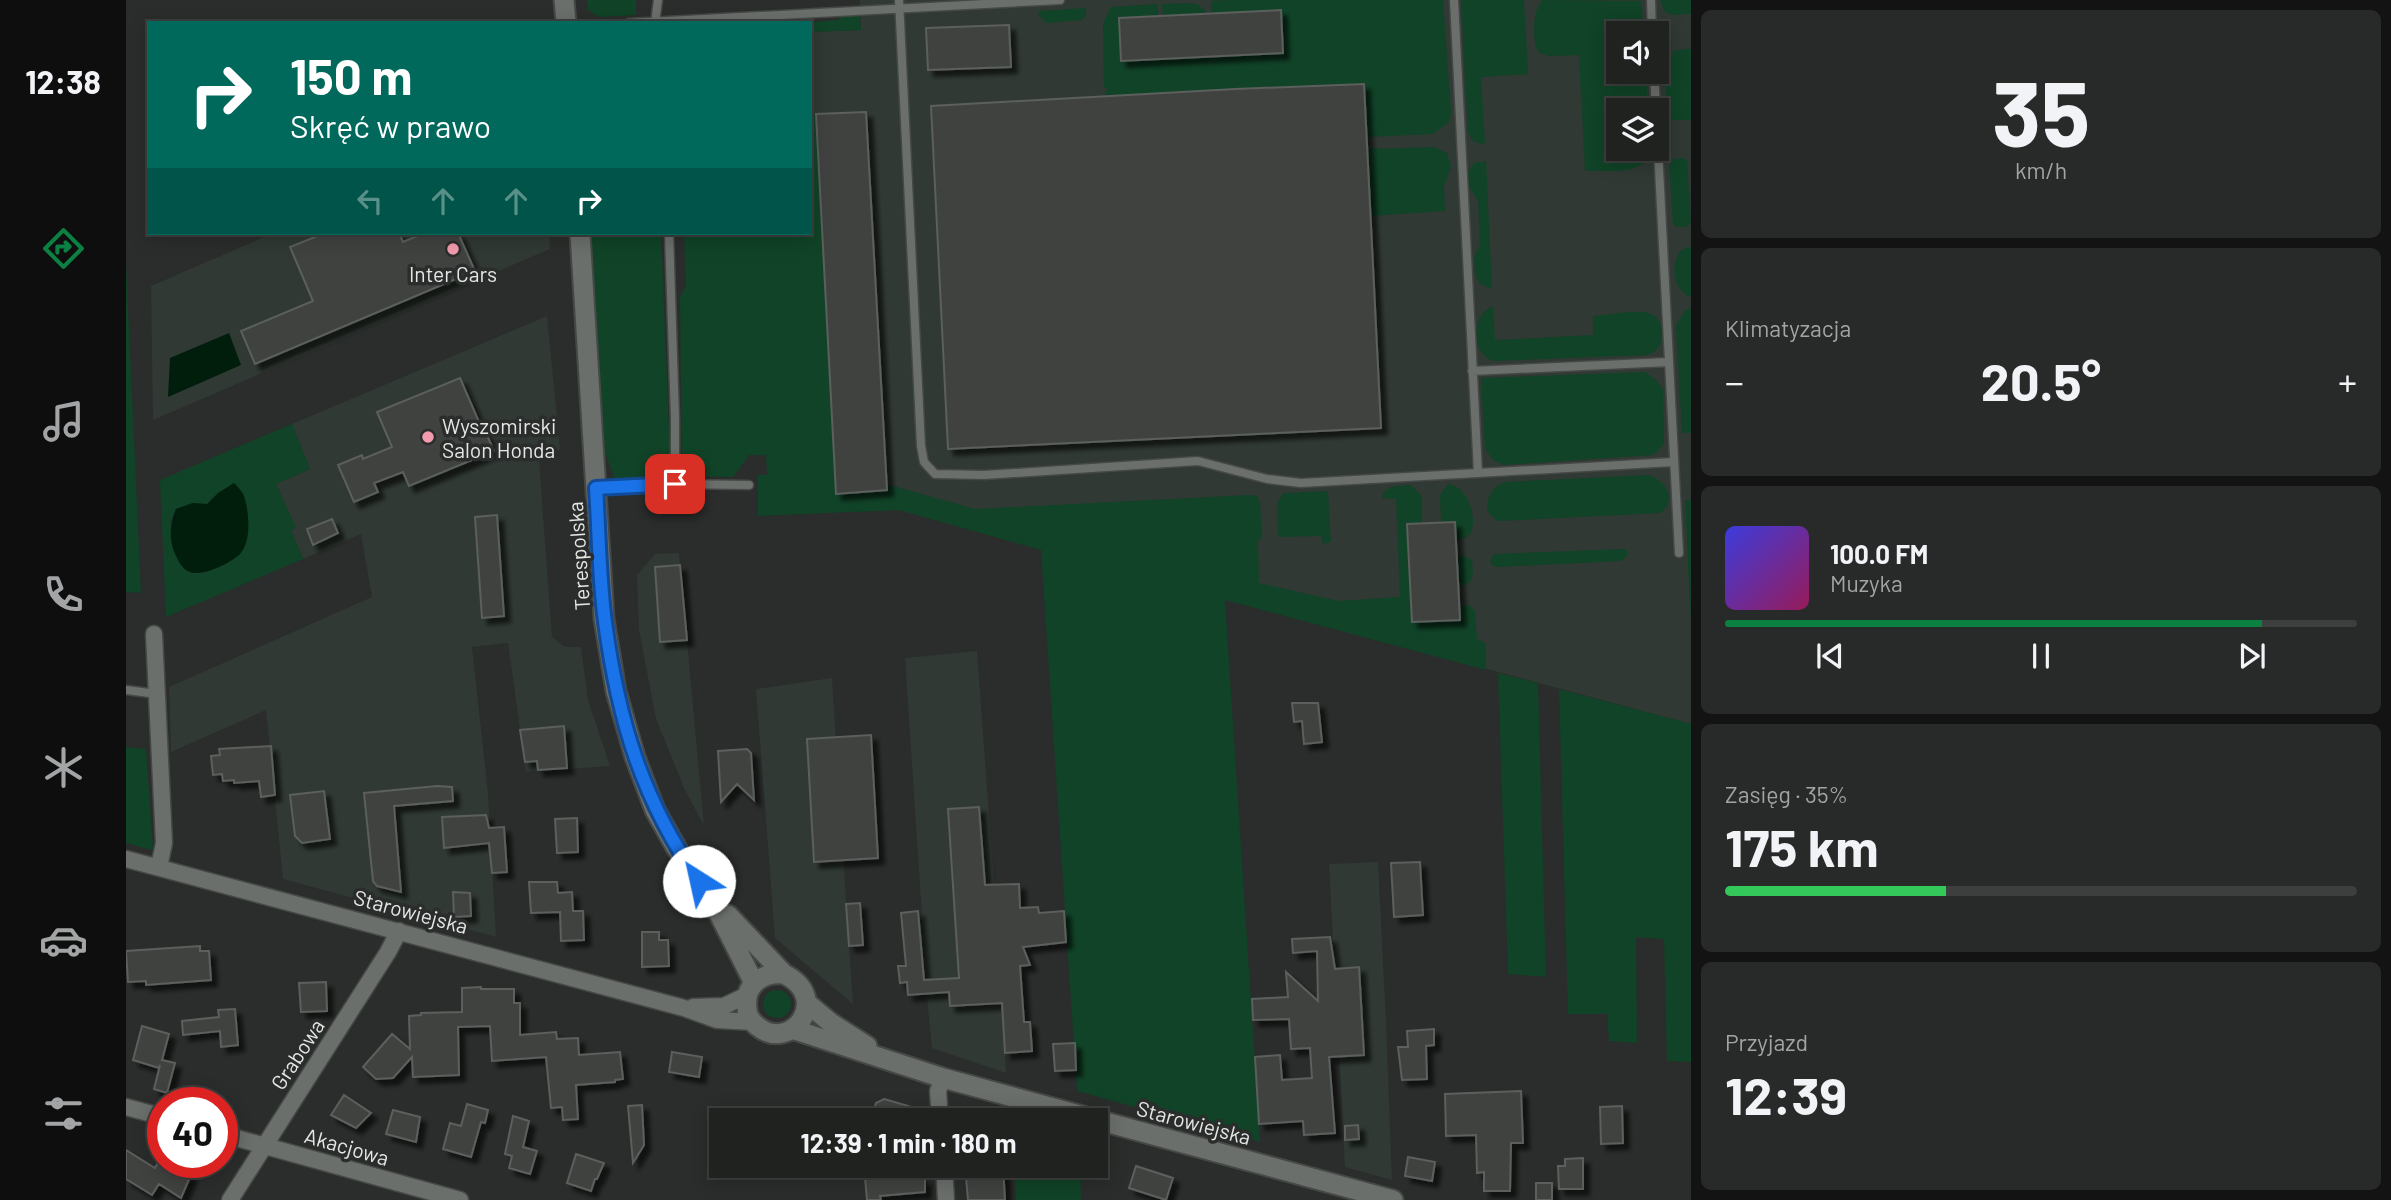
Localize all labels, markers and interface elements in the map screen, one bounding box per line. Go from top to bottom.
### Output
map controls [1606,21,1669,161]
button: sound [1606,21,1669,84]
text: 150 m [290,46,412,105]
icon: right [175,49,266,140]
text: 35 [1992,56,2090,165]
text: 12:38 [25,62,101,100]
button: layers [1606,98,1669,161]
text: Skręć w prawo [290,106,491,144]
text: km/h [2015,156,2067,184]
icon: left [351,182,389,220]
icon: ahead [424,182,462,220]
icon: ahead [497,182,535,220]
icon: right [570,182,608,220]
icon: directions [39,224,88,273]
marker: Inter Cars [445,241,461,257]
place label: Inter Cars [409,261,497,286]
text: Klimatyzacja [1725,314,1851,342]
text: 20.5° [1981,349,2101,411]
text: − [1725,358,1744,404]
text: + [2338,358,2357,404]
icon: music [39,397,88,446]
place label: Wyszomirski Salon Honda [442,413,556,462]
marker: Wyszomirski Salon Honda [420,429,436,445]
pin [645,454,705,514]
icon: arrive [656,465,694,503]
street label: Terespolska [562,501,594,611]
text: 100.0 FM [1830,538,1928,569]
text: Muzyka [1830,569,1903,597]
icon: phone [39,570,88,619]
icon: previous [1811,637,1849,675]
icon: pause [2022,637,2060,675]
icon: next [2233,637,2271,675]
icon: climate [39,743,88,792]
text: Zasięg · 35% [1725,780,1848,808]
text: 175 km [1725,815,1879,877]
position arrow [662,844,736,918]
street label: Starowiejska [351,884,471,938]
icon: car [39,916,88,965]
street label: Grabowa [265,1014,329,1094]
text: Przyjazd [1725,1028,1808,1056]
text: 12:39 [1725,1063,1847,1125]
speed limit sign: 40 [147,1087,238,1178]
icon: filters [39,1089,88,1138]
street label: Starowiejska [1134,1095,1254,1149]
street label: Akacjowa [302,1122,392,1170]
text: 12:39 · 1 min · 180 m [800,1127,1017,1158]

